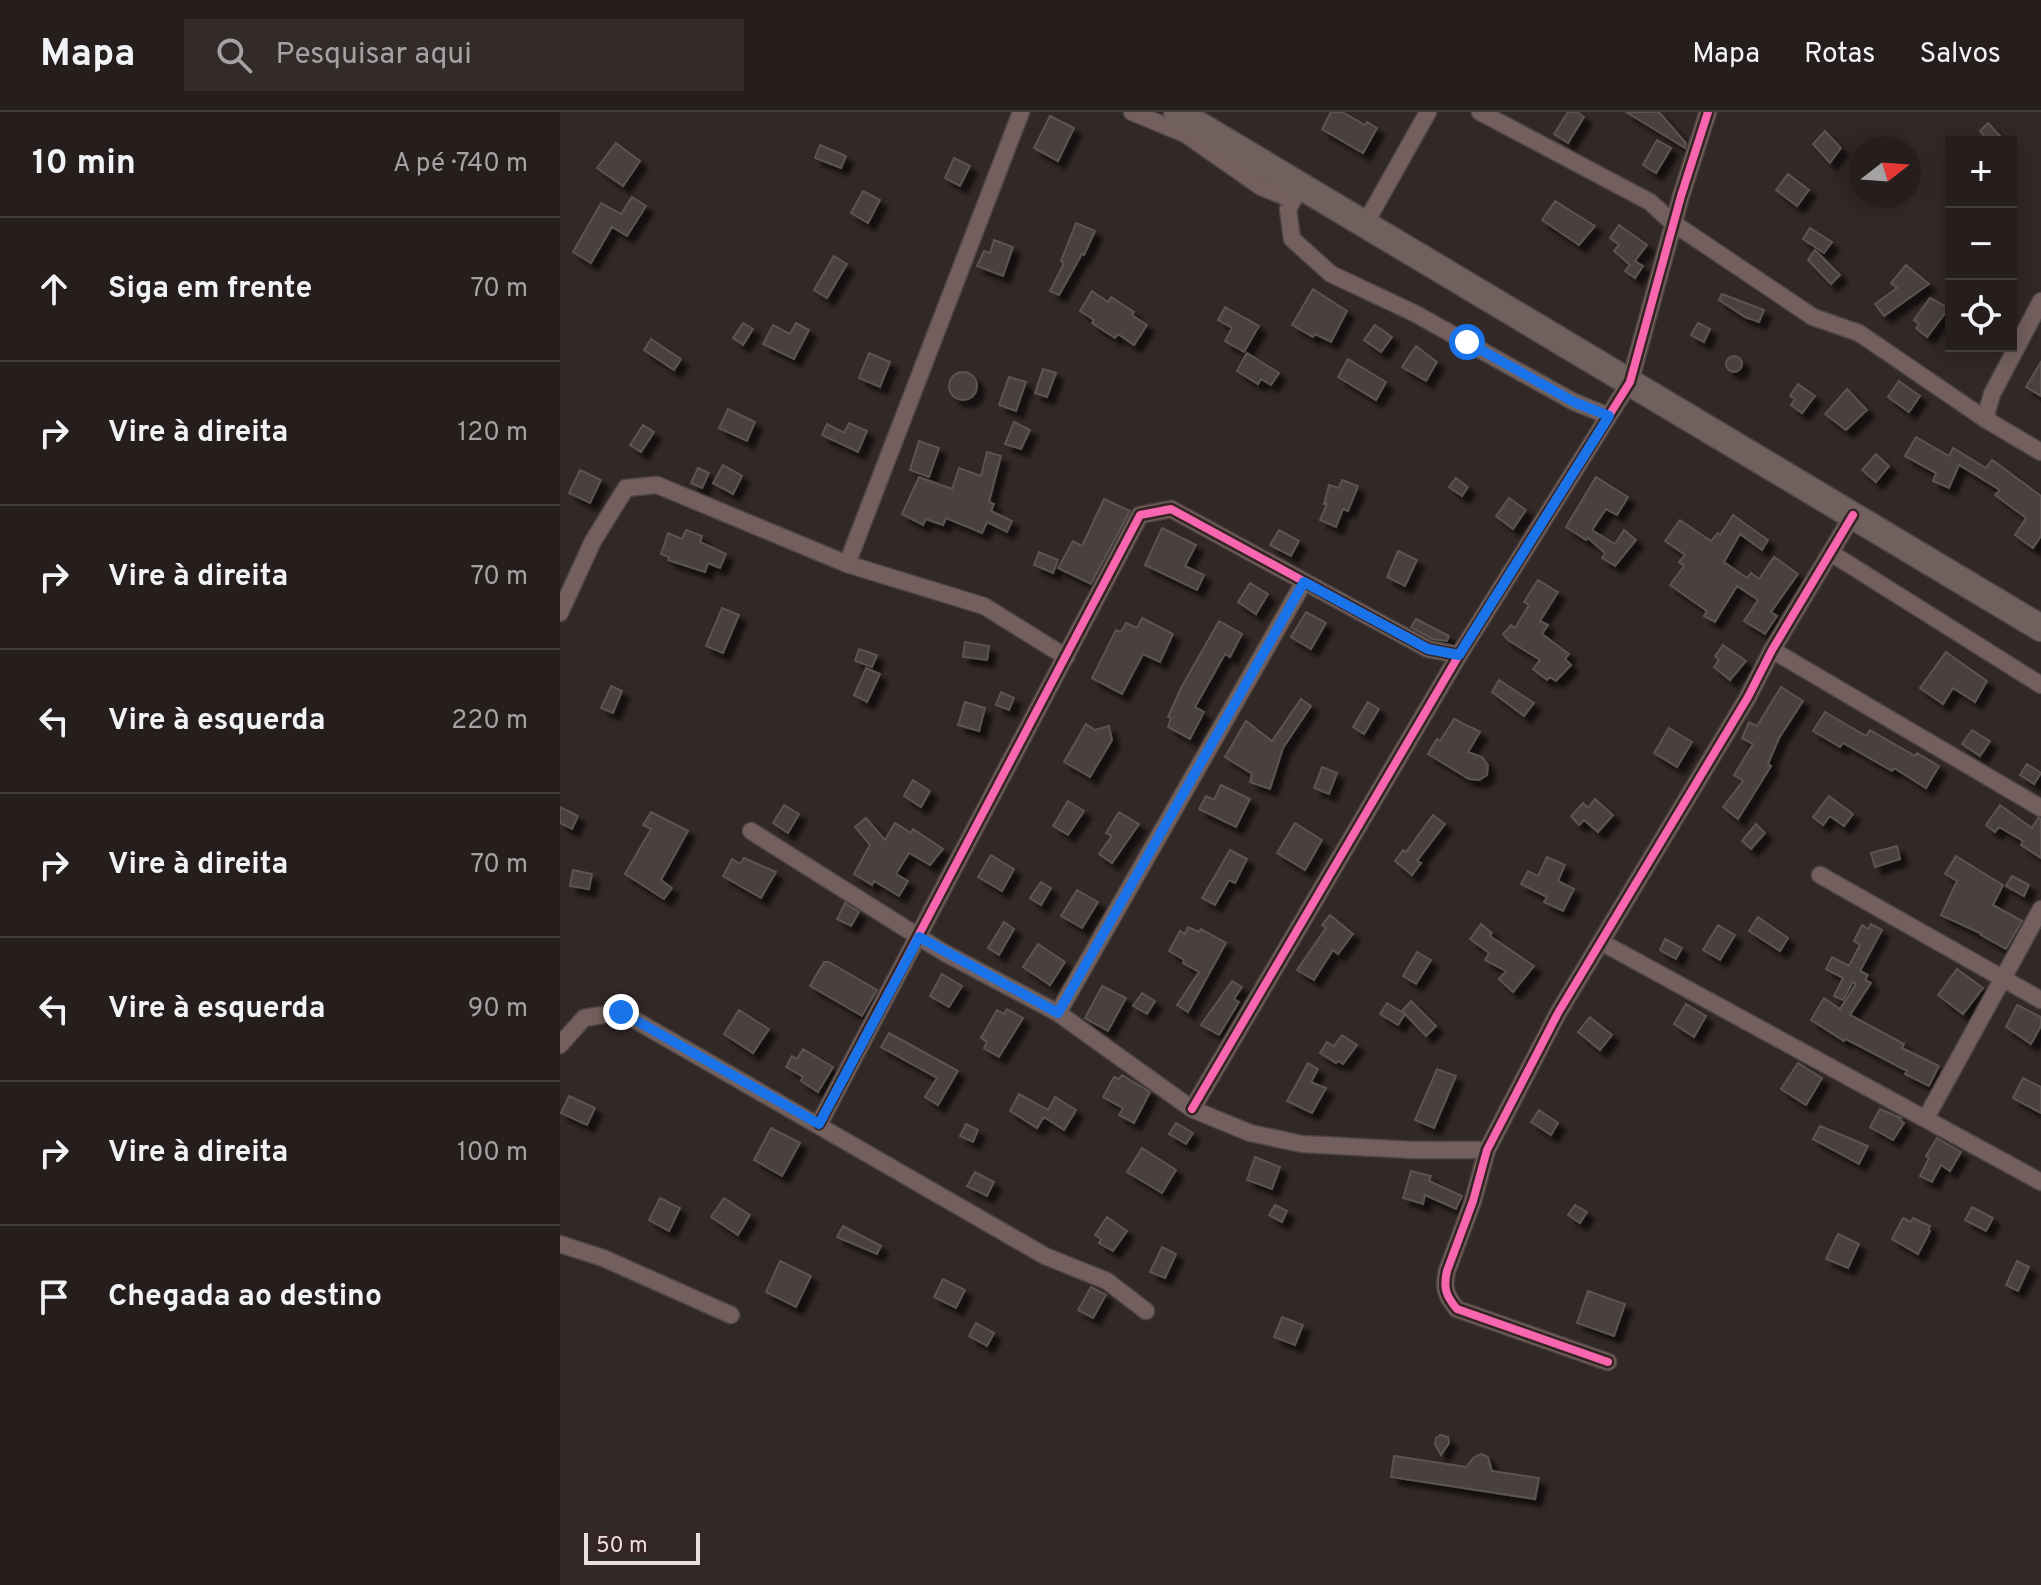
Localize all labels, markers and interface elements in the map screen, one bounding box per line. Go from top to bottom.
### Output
search box [184,19,744,91]
text: Mapa [40,31,136,80]
icon: search [212,33,256,77]
text: Pesquisar aqui [276,37,472,74]
text: Mapa [1692,37,1760,73]
text: Rotas [1804,37,1875,73]
text: Salvos [1919,37,2001,73]
north arrow [1849,136,1921,208]
map controls [1945,136,2017,352]
button: + [1945,136,2017,208]
text: 10 min [32,143,136,186]
text: A pé · 740 m [393,148,528,181]
button: − [1945,208,2017,280]
icon: ahead [32,267,76,311]
text: Siga em frente [108,271,312,308]
text: 70 m [470,273,528,306]
button: locate [1945,280,2017,352]
route start [1449,324,1485,360]
icon: right [32,411,76,455]
text: Vire à direita [108,415,288,452]
text: 120 m [458,417,528,450]
icon: right [32,555,76,599]
text: Vire à direita [108,559,288,596]
text: 70 m [470,561,528,594]
icon: left [32,699,76,743]
text: Vire à esquerda [108,703,325,740]
text: 220 m [451,705,528,738]
icon: right [32,843,76,887]
text: Vire à direita [108,847,288,884]
text: 70 m [470,849,528,882]
icon: left [32,987,76,1031]
text: Vire à esquerda [108,991,325,1028]
text: 90 m [468,993,528,1026]
route end [603,994,639,1030]
icon: right [32,1131,76,1175]
text: Vire à direita [108,1135,288,1172]
text: 100 m [457,1137,528,1170]
icon: arrive [32,1275,76,1319]
text: Chegada ao destino [108,1279,382,1316]
scale bar [584,1529,700,1565]
text: 50 m [596,1533,648,1560]

